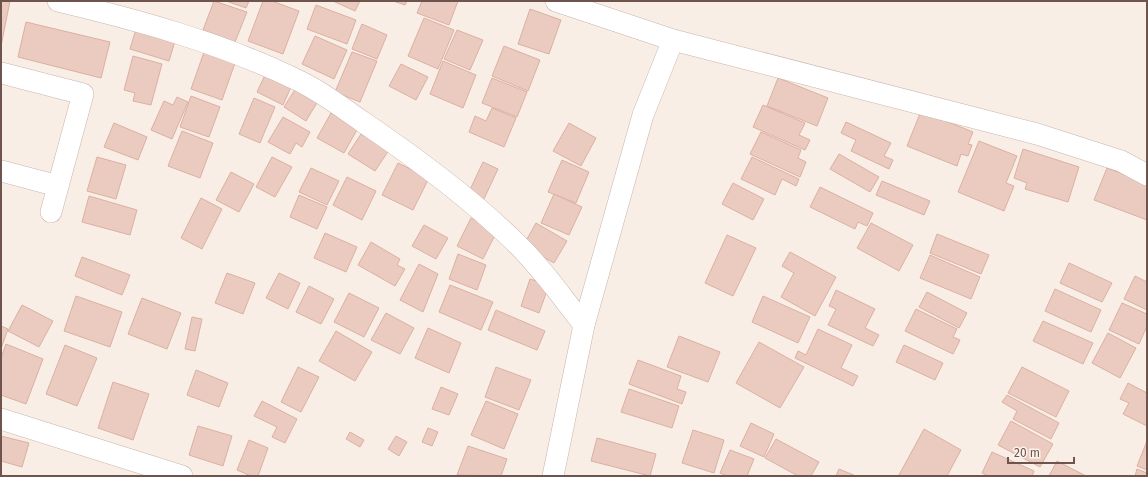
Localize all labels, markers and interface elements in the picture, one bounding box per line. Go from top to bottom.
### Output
scale bar [1008,439,1074,465]
text: 20 m [1014,446,1040,460]

